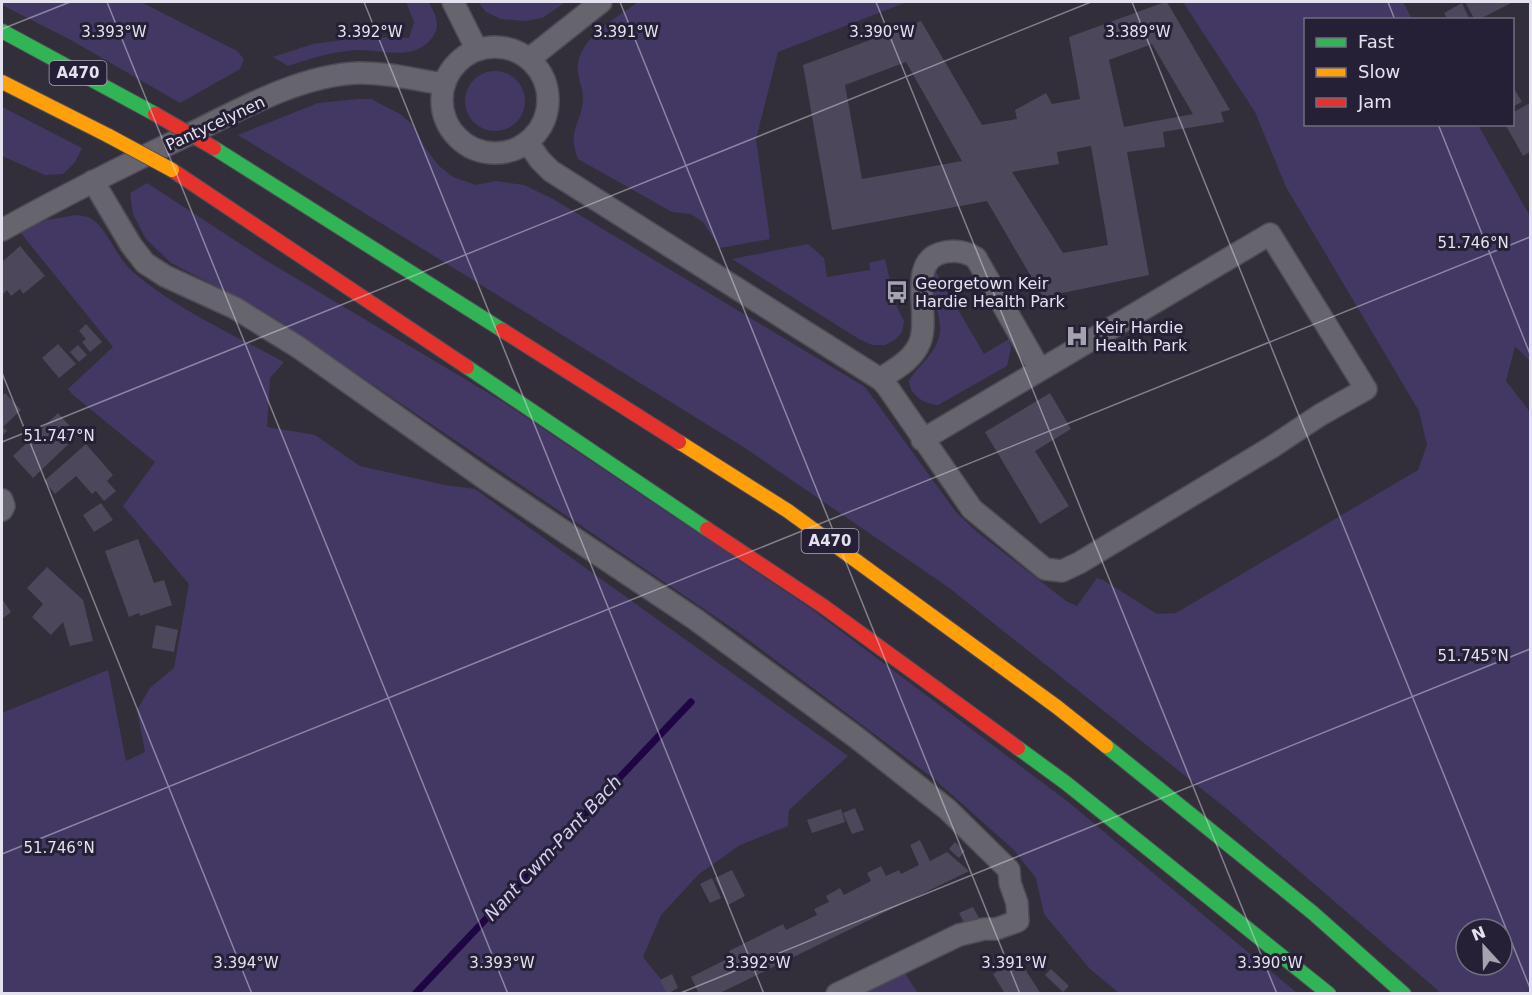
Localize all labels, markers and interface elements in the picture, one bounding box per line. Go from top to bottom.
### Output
legend [1304,18,1514,126]
text: 3.393°W [81,23,147,41]
text: 3.392°W [337,23,403,41]
text: 3.391°W [593,23,659,41]
text: 3.390°W [849,23,915,41]
text: 3.389°W [1105,23,1171,41]
text: Fast [1358,31,1394,52]
road number: A470 [50,61,106,85]
text: Slow [1358,61,1400,82]
text: Jam [1357,91,1392,112]
street label: Pantycelynen [163,92,268,155]
text: 51.746°N [1437,234,1509,252]
place label: Georgetown Keir Hardie Health Park [915,274,1066,311]
bus stop icon: Georgetown Keir Hardie Health Park [884,279,910,305]
place label: Keir Hardie Health Park [1095,318,1188,355]
hospital icon: Keir Hardie Health Park [1064,323,1090,349]
text: 51.747°N [23,427,95,445]
road number: A470 [802,529,858,553]
text: 51.745°N [1437,647,1509,665]
water label: Nant Cwm-Pant Bach [480,771,625,925]
text: 51.746°N [23,839,95,857]
north arrow [1454,917,1514,977]
text: N [1469,922,1488,945]
text: 3.394°W [213,954,279,972]
text: 3.393°W [469,954,535,972]
text: 3.392°W [725,954,791,972]
text: 3.391°W [981,954,1047,972]
text: 3.390°W [1237,954,1303,972]

